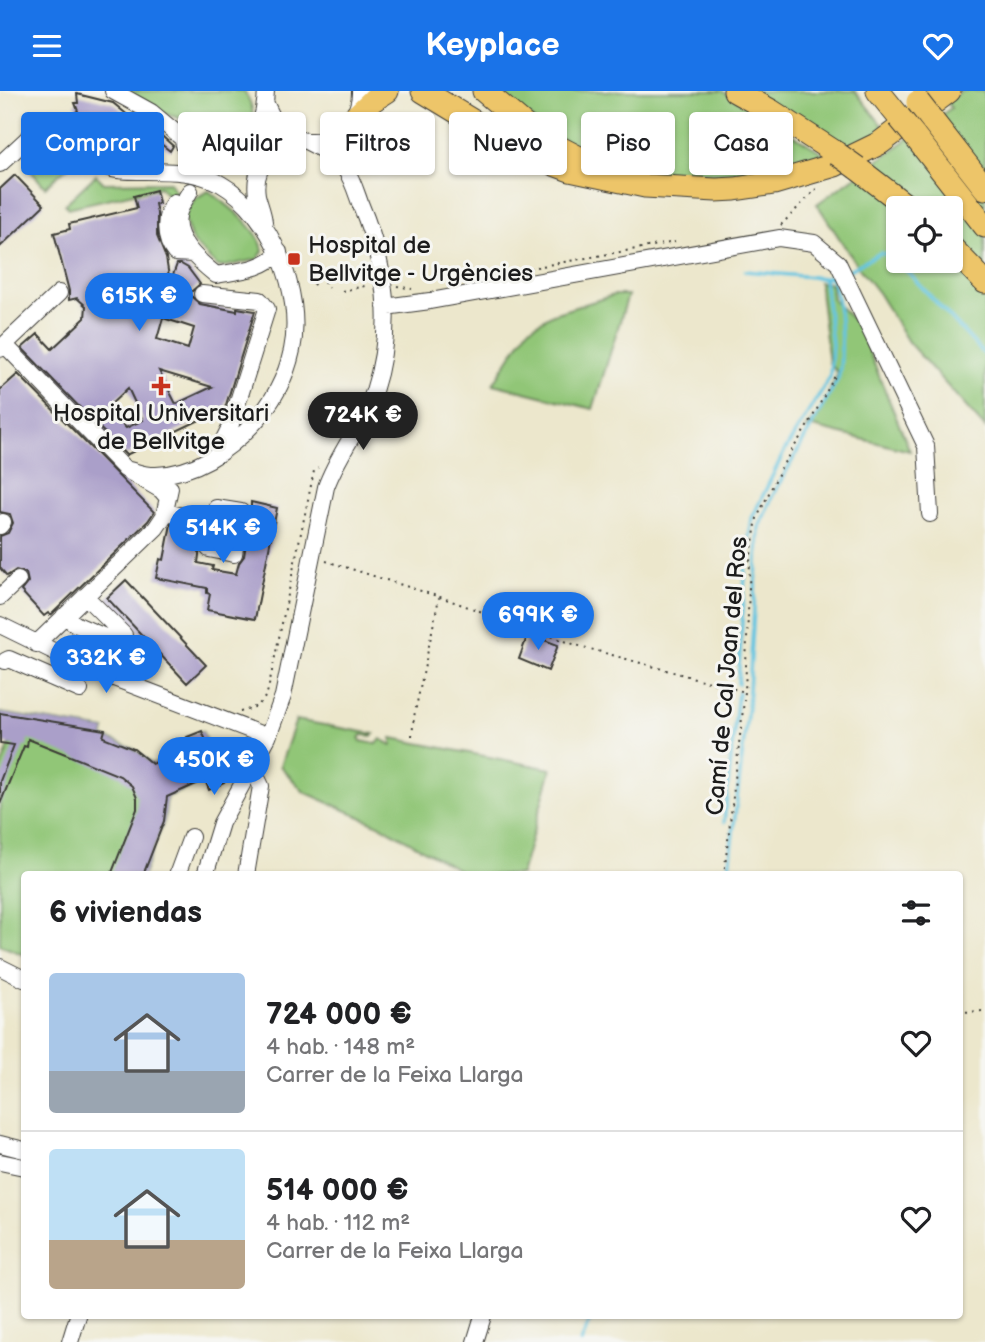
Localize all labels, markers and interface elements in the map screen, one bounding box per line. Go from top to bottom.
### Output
text: Keyplace [425,26,560,65]
icon: menu [28,27,66,65]
icon: heart [919,27,957,65]
chip: Comprar [21,112,164,175]
chip: Alquilar [178,112,306,175]
chip: Filtros [320,112,435,175]
chip: Nuevo [449,112,567,175]
chip: Piso [581,112,675,175]
chip: Casa [689,112,793,175]
map controls [886,196,963,273]
button: locate [886,196,963,273]
place label: Hospital de Bellvitge - Urgències [308,231,533,288]
marker: Hospital de Bellvitge - Urgències [286,251,302,267]
pin: 615K € [82,273,196,333]
text: 615K € [101,282,177,310]
marker: Hospital Universitari de Bellvitge [151,376,171,396]
pin: 724K € [306,393,420,452]
place label: Hospital Universitari de Bellvitge [53,399,269,456]
text: 724K € [324,401,402,429]
pin: 514K € [166,505,280,565]
text: 514K € [185,514,261,542]
street label: Camí de Cal Joan del Ros [700,535,754,817]
pin: 699K € [481,593,595,652]
text: 699K € [498,601,578,629]
pin: 332K € [49,635,163,695]
text: 332K € [66,644,146,672]
pin: 450K € [157,737,271,797]
text: 450K € [174,746,254,774]
icon: filters [897,894,935,932]
text: 6 viviendas [49,895,202,931]
text: 724 000 € [266,997,412,1033]
icon: home [105,1001,189,1085]
icon: heart [897,1024,935,1062]
text: 4 hab. · 148 m² [266,1033,415,1061]
text: Carrer de la Feixa Llarga [266,1061,524,1089]
text: 514 000 € [266,1173,409,1209]
icon: home [105,1177,189,1261]
icon: heart [897,1200,935,1238]
text: 4 hab. · 112 m² [266,1209,410,1237]
text: Carrer de la Feixa Llarga [266,1237,524,1265]

